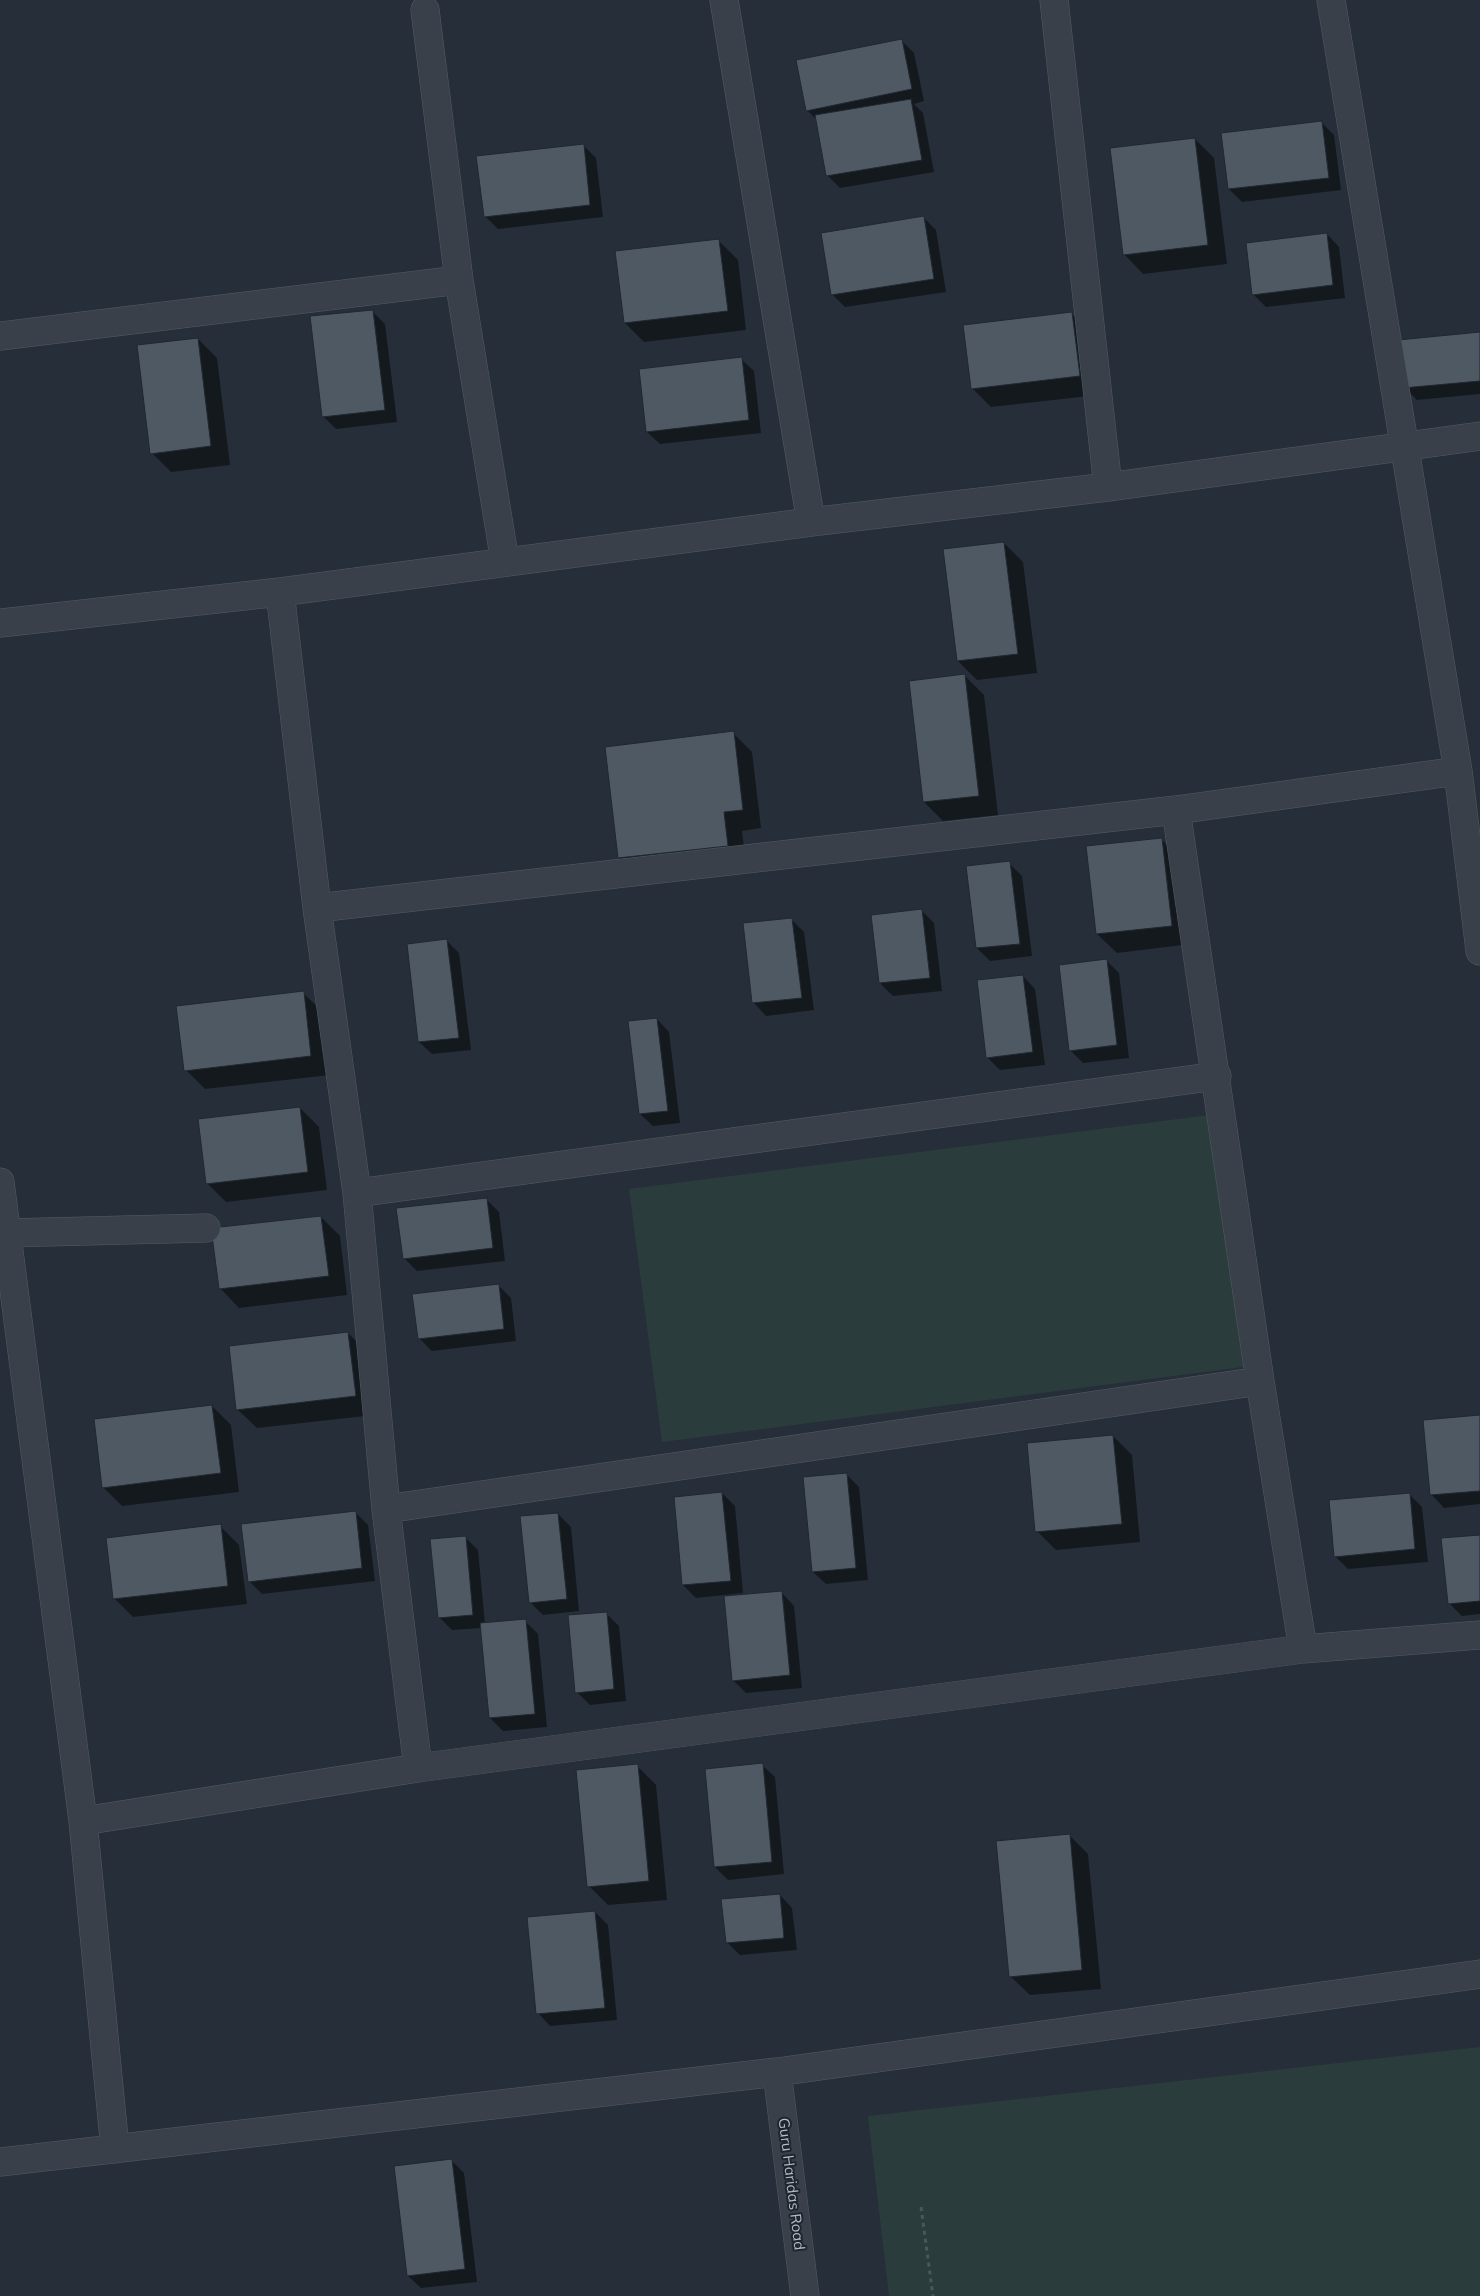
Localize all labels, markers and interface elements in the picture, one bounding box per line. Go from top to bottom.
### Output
street label: Guru Haridas Road [774,2117,808,2251]

